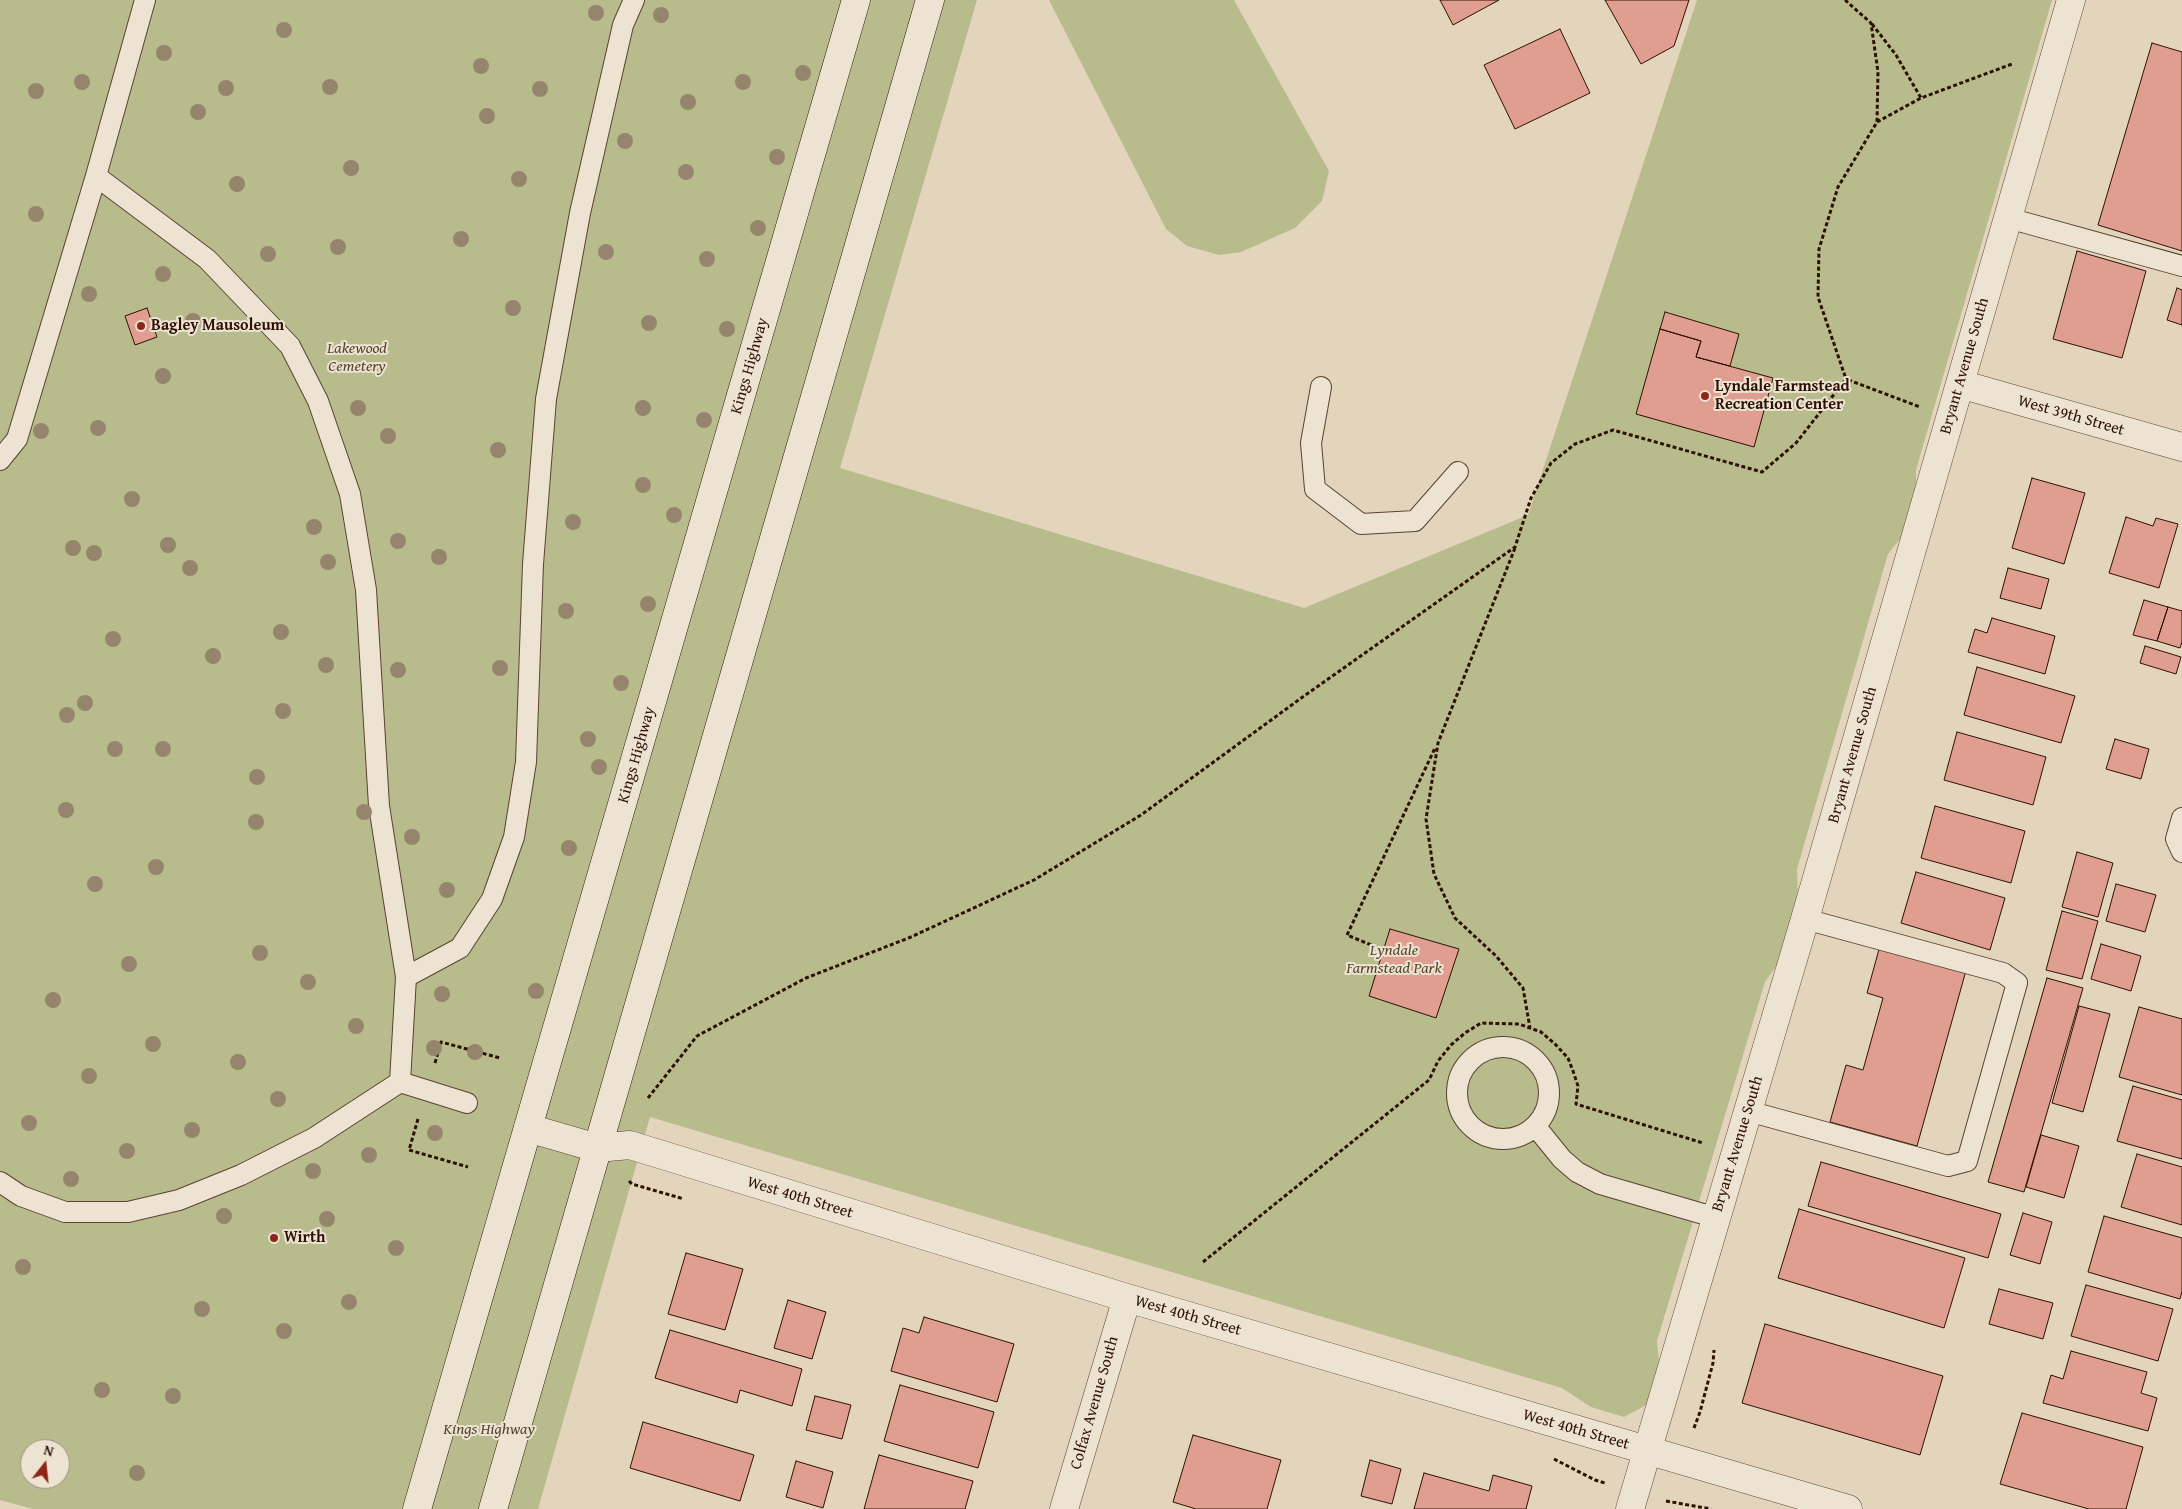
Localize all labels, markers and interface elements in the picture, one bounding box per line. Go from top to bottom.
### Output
street label: Bryant Avenue South [1936,296,1994,436]
place label: Bagley Mausoleum [151,316,284,336]
street label: Kings Highway [727,316,773,416]
marker: Bagley Mausoleum [135,320,147,332]
park label: Lakewood Cemetery [327,339,387,377]
place label: Lyndale Farmstead Recreation Center [1715,377,1850,415]
marker: Lyndale Farmstead Recreation Center [1699,390,1711,402]
street label: West 39th Street [2015,392,2127,440]
street label: Bryant Avenue South [1824,685,1882,825]
street label: Kings Highway [614,705,660,805]
park label: Lyndale Farmstead Park [1346,941,1442,979]
street label: Bryant Avenue South [1708,1074,1768,1214]
street label: West 40th Street [745,1173,855,1223]
place label: Wirth [284,1228,325,1248]
marker: Wirth [268,1232,280,1244]
street label: West 40th Street [1132,1292,1244,1340]
street label: Colfax Avenue South [1067,1334,1123,1472]
street label: West 40th Street [1520,1406,1632,1454]
park label: Kings Highway [443,1420,535,1440]
north arrow [20,1439,70,1489]
text: N [42,1440,56,1461]

